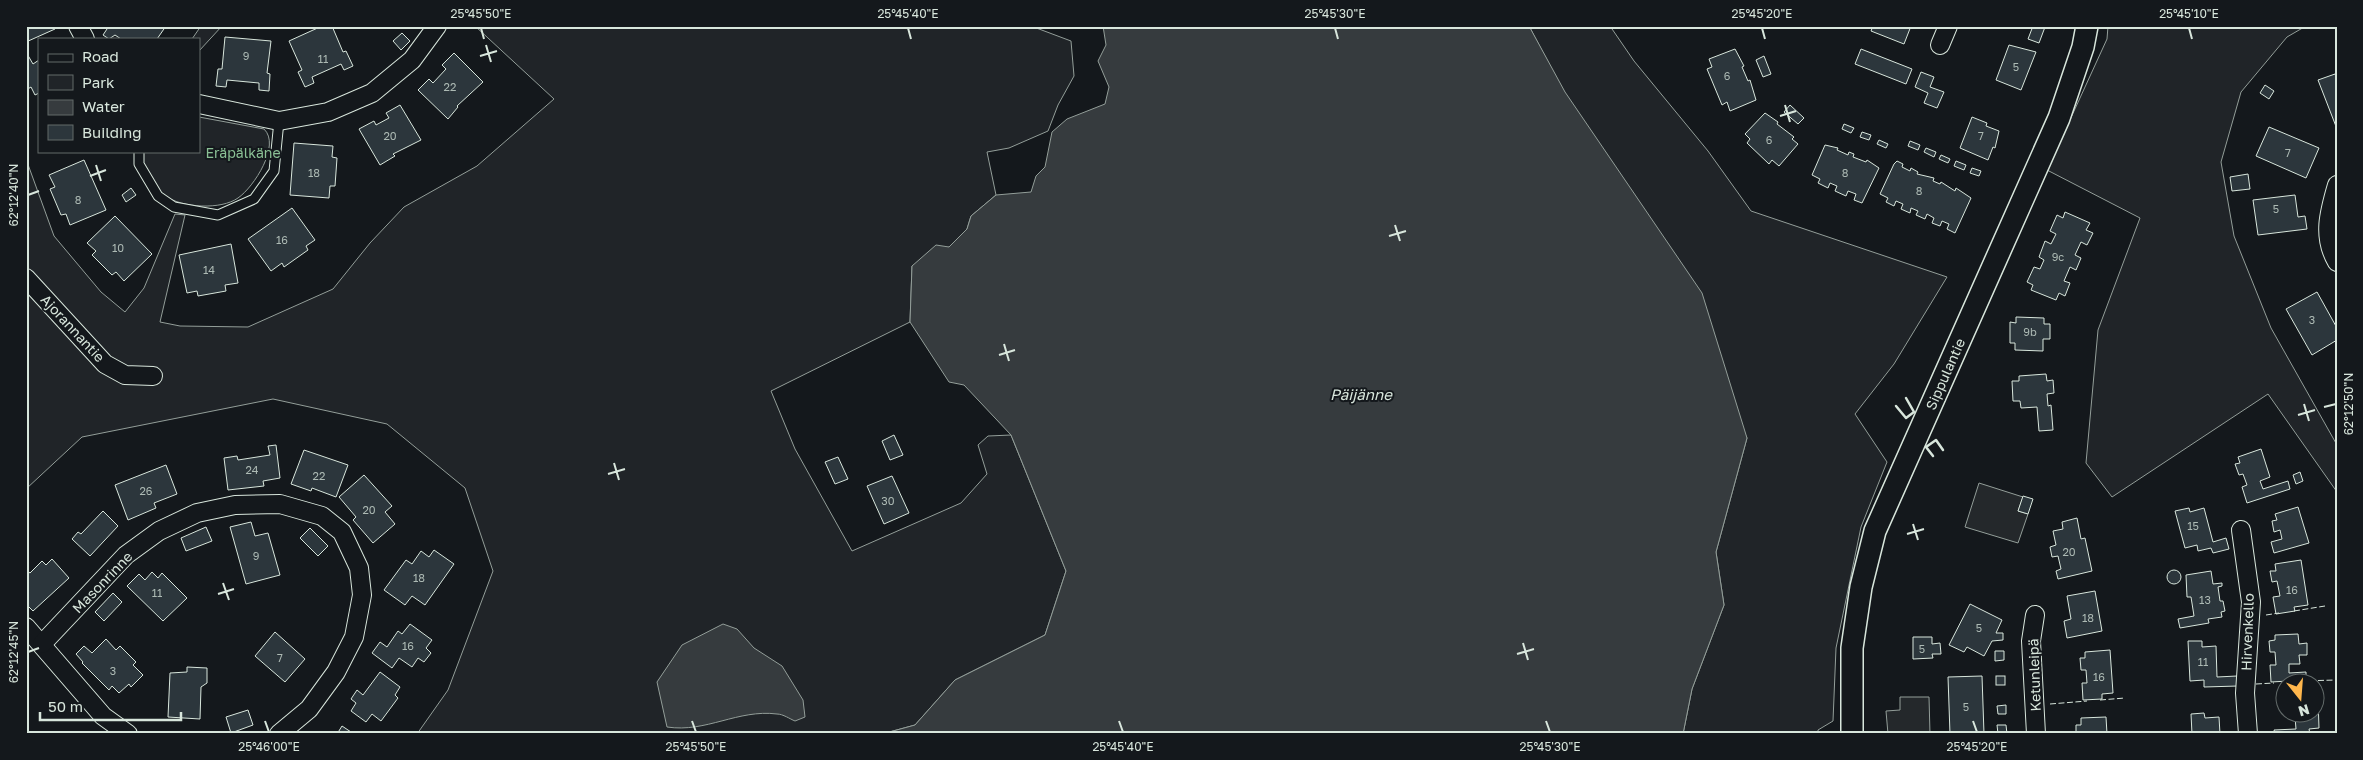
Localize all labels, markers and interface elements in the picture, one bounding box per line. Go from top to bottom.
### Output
text: 25°45'50"E [451,6,511,21]
text: 25°45'40"E [877,6,939,21]
text: 25°45'30"E [1305,6,1365,21]
text: 25°45'20"E [1732,6,1792,21]
text: 25°45'10"E [2159,6,2219,21]
legend [38,38,200,152]
text: Road [82,47,119,65]
house number: 9 [243,49,249,62]
house number: 11 [318,52,328,65]
house number: 5 [2013,60,2019,73]
house number: 6 [1724,69,1731,82]
text: Park [82,73,115,91]
house number: 22 [444,80,456,93]
text: Water [82,97,125,115]
text: Building [82,123,142,141]
house number: 20 [383,129,397,142]
house number: 7 [1978,129,1984,142]
house number: 6 [1766,133,1773,146]
park label: Eräpälkäne [205,144,281,161]
house number: 7 [2285,146,2291,159]
text: 62°12'40"N [6,164,21,226]
house number: 18 [308,166,320,179]
house number: 8 [1842,166,1849,179]
house number: 8 [1916,184,1923,197]
house number: 8 [75,193,82,206]
house number: 5 [2273,202,2279,215]
house number: 16 [276,233,288,246]
house number: 10 [112,241,124,254]
house number: 9c [2052,250,2064,263]
house number: 14 [203,263,215,276]
street label: Ajorannantie [38,291,108,365]
house number: 3 [2309,313,2315,326]
house number: 9b [2023,325,2037,338]
street label: Sippulantie [1922,335,1968,413]
text: 62°12'50"N [2341,373,2356,435]
water label: Päijänne [1330,385,1393,404]
house number: 24 [245,463,259,476]
house number: 22 [313,469,325,482]
house number: 26 [139,484,153,497]
house number: 30 [881,494,895,507]
house number: 20 [362,503,376,516]
house number: 15 [2187,519,2199,532]
house number: 20 [2062,545,2076,558]
street label: Masonrinne [68,548,136,616]
house number: 9 [253,549,259,562]
house number: 18 [413,571,425,584]
house number: 16 [2286,583,2298,596]
house number: 11 [152,586,162,599]
house number: 13 [2199,593,2211,606]
street label: Hirvenkello [2237,593,2257,671]
house number: 18 [2082,611,2094,624]
text: 62°12'45"N [6,621,21,683]
house number: 5 [1976,621,1982,634]
street label: Ketunleipä [2024,638,2044,712]
house number: 16 [402,639,414,652]
house number: 5 [1919,642,1925,655]
house number: 7 [277,651,283,664]
house number: 11 [2198,655,2208,668]
house number: 3 [110,664,116,677]
house number: 16 [2093,670,2105,683]
north arrow [2276,672,2326,722]
scale bar [40,690,181,722]
text: 50 m [48,697,83,715]
house number: 5 [1963,700,1969,713]
text: N [2296,701,2312,721]
text: 25°46'00"E [238,739,300,754]
text: 25°45'50"E [666,739,726,754]
text: 25°45'40"E [1092,739,1154,754]
text: 25°45'30"E [1520,739,1580,754]
text: 25°45'20"E [1947,739,2007,754]

